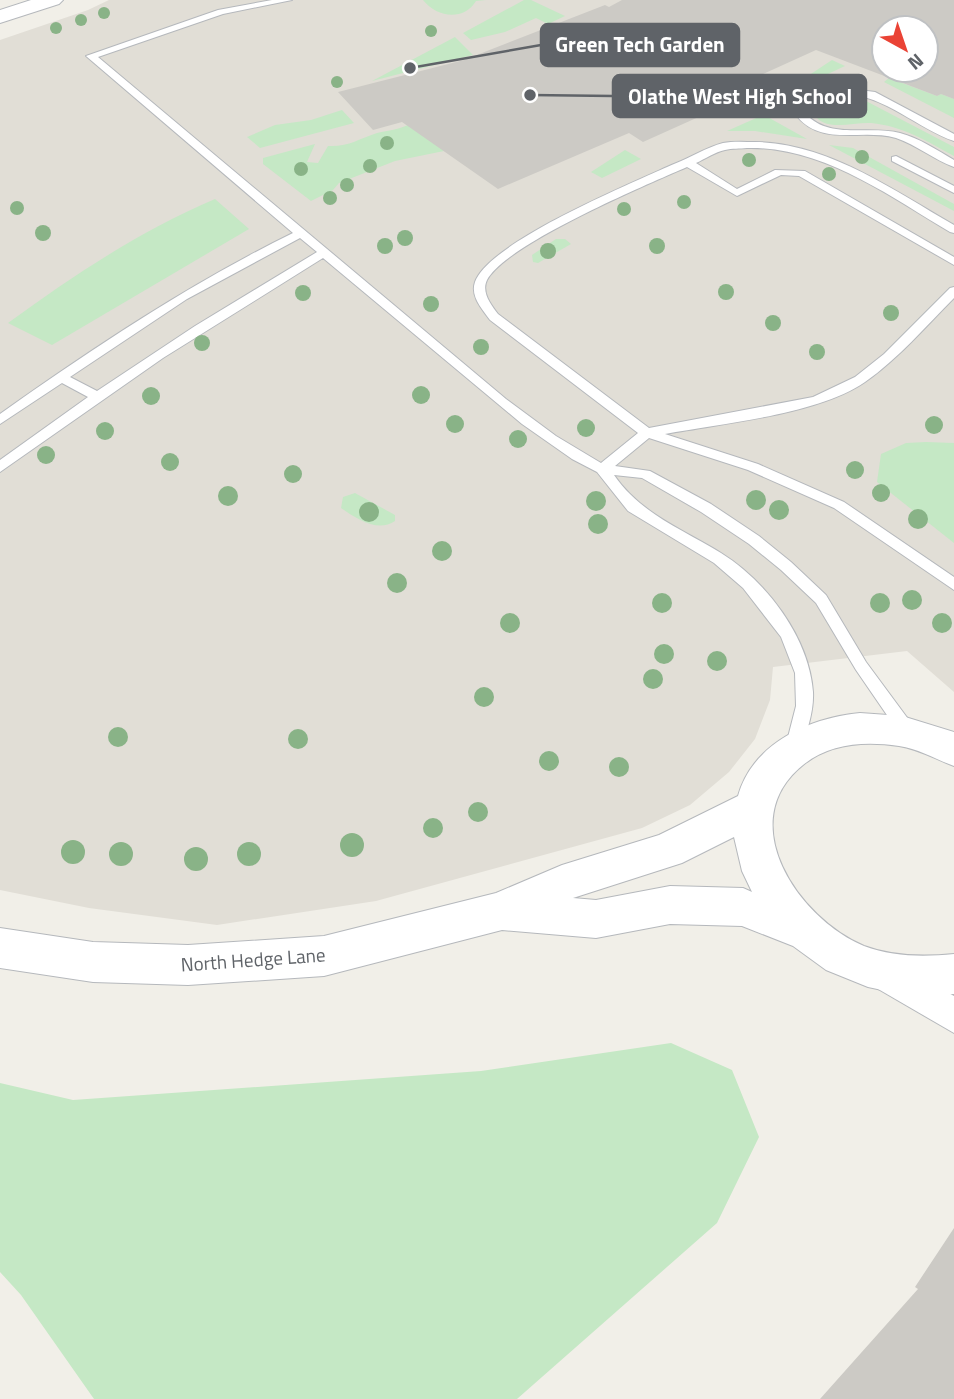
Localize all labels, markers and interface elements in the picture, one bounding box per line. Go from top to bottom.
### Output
north arrow [870,14,940,84]
callout: Green Tech Garden [541,24,739,66]
text: Green Tech Garden [555,28,725,60]
text: N [902,47,931,78]
callout: Olathe West High School [613,75,866,117]
text: Olathe West High School [628,80,852,112]
street label: North Hedge Lane [180,939,326,979]

